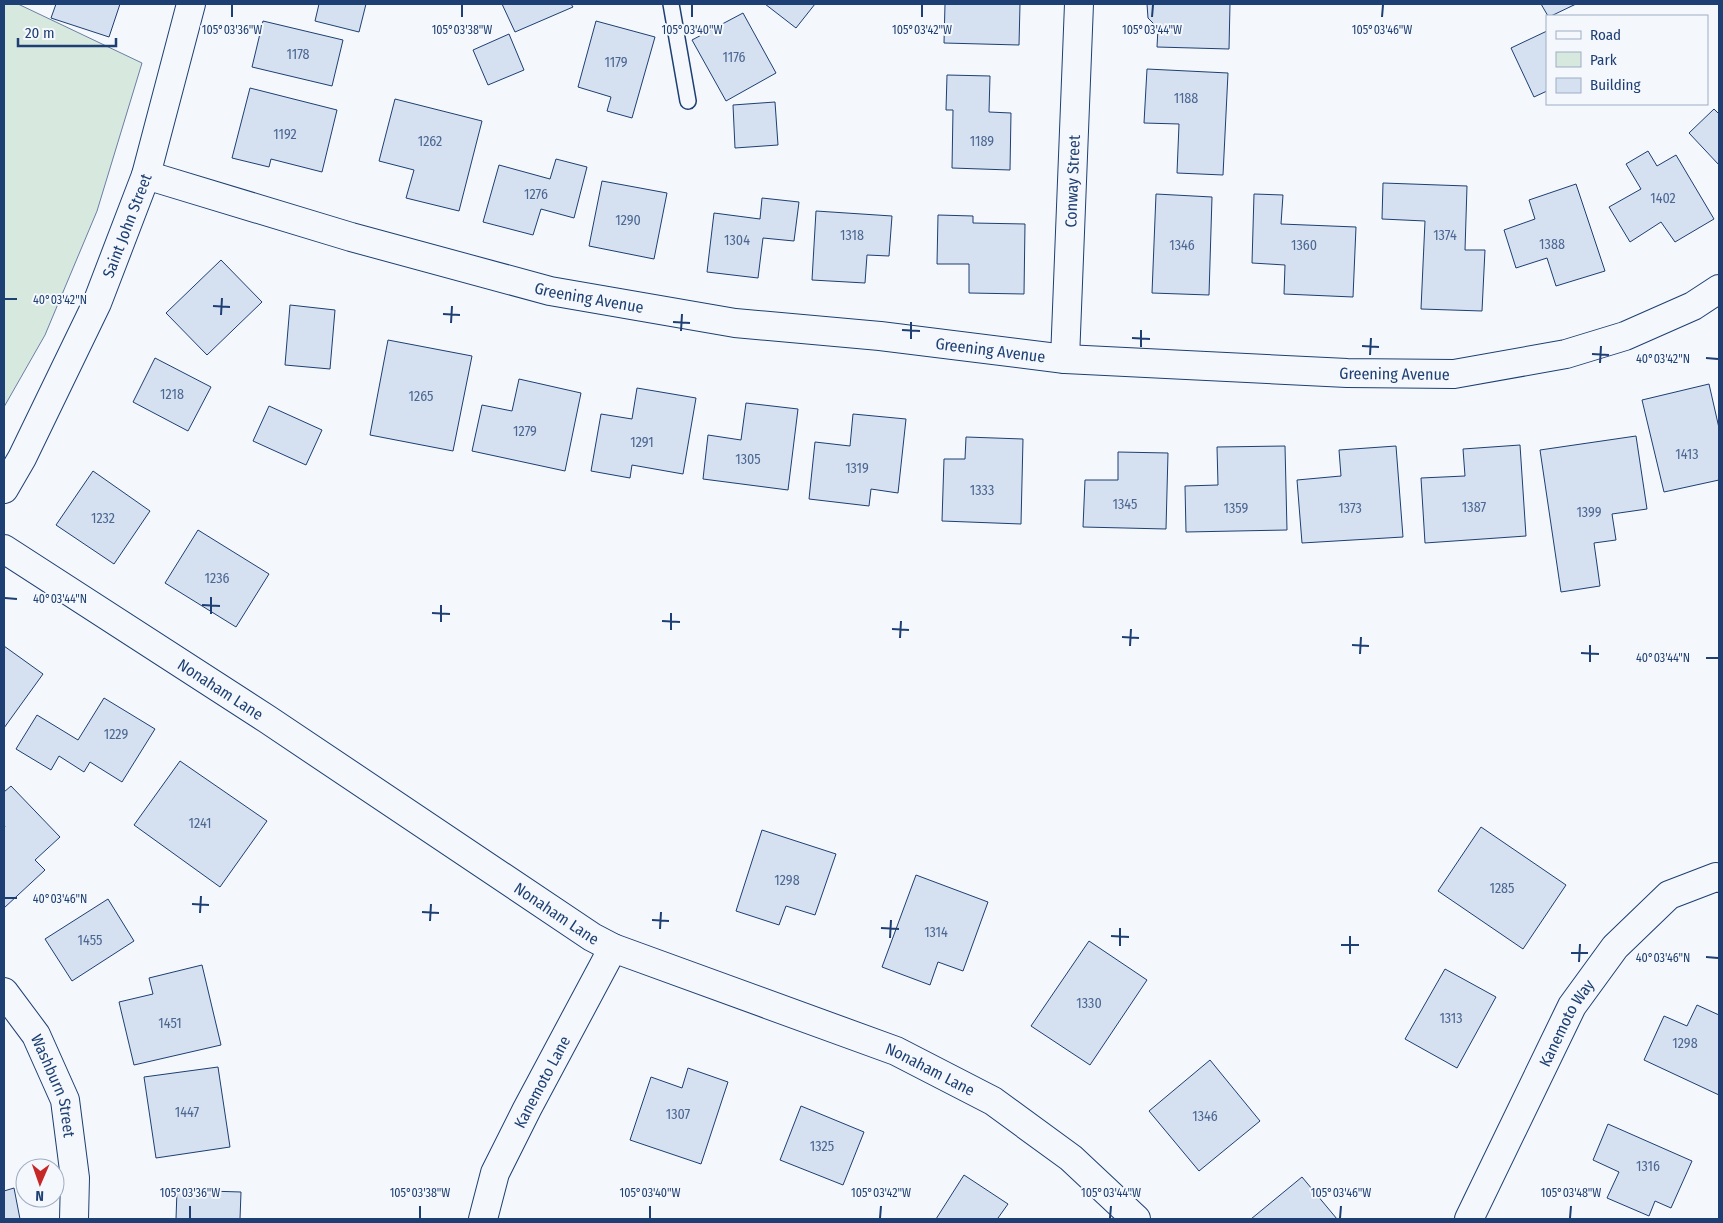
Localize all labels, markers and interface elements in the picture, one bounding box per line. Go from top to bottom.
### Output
scale bar [18,15,115,47]
legend [1546,15,1708,105]
text: 105°03'36"W [202,23,262,37]
text: 105°03'38"W [432,23,492,37]
text: 105°03'40"W [662,23,722,37]
text: 105°03'42"W [892,23,952,37]
text: 105°03'44"W [1122,23,1182,37]
text: 105°03'46"W [1352,23,1412,37]
text: 20 m [25,24,55,42]
text: Road [1590,26,1621,44]
house number: 1178 [286,46,310,63]
house number: 1176 [722,49,746,66]
text: Park [1590,51,1617,69]
house number: 1179 [605,54,628,71]
text: Building [1590,76,1641,94]
house number: 1188 [1174,90,1198,107]
house number: 1192 [273,126,297,143]
house number: 1262 [418,133,442,150]
house number: 1189 [970,133,994,150]
street label: Conway Street [1061,134,1084,228]
street label: Saint John Street [99,170,156,280]
house number: 1276 [524,186,548,203]
house number: 1402 [1650,190,1676,207]
house number: 1290 [615,212,641,229]
house number: 1318 [840,227,864,244]
house number: 1374 [1433,227,1457,244]
house number: 1304 [724,232,750,249]
house number: 1388 [1539,236,1565,253]
house number: 1346 [1169,237,1195,254]
house number: 1360 [1291,237,1317,254]
street label: Greening Avenue [532,278,645,317]
text: 40°03'42"N [33,293,87,307]
street label: Greening Avenue [934,334,1046,366]
text: 40°03'42"N [1636,352,1690,366]
street label: Greening Avenue [1339,364,1450,384]
house number: 1218 [160,386,184,403]
house number: 1265 [409,388,433,405]
house number: 1279 [513,423,537,440]
house number: 1291 [630,434,654,451]
house number: 1413 [1675,446,1699,463]
house number: 1305 [735,451,761,468]
house number: 1319 [845,460,869,477]
house number: 1333 [970,482,994,499]
house number: 1345 [1113,496,1137,513]
house number: 1387 [1462,499,1486,516]
house number: 1359 [1224,500,1249,517]
house number: 1373 [1338,500,1362,517]
house number: 1399 [1576,504,1602,521]
house number: 1232 [91,510,115,527]
house number: 1236 [205,570,229,587]
text: 40°03'44"N [33,592,87,606]
text: 40°03'44"N [1636,651,1690,665]
street label: Nonaham Lane [174,655,267,724]
house number: 1229 [104,726,128,743]
house number: 1241 [189,815,211,832]
house number: 1298 [774,872,800,889]
street label: Nonaham Lane [510,879,602,949]
house number: 1285 [1489,880,1515,897]
text: 40°03'46"N [33,892,87,906]
house number: 1314 [924,924,948,941]
house number: 1455 [78,932,102,949]
text: 40°03'46"N [1636,951,1690,965]
street label: Kanemoto Way [1535,975,1599,1070]
house number: 1330 [1076,995,1102,1012]
house number: 1313 [1439,1010,1463,1027]
house number: 1451 [158,1015,182,1032]
street label: Washburn Street [27,1031,79,1139]
street label: Kanemoto Lane [510,1033,574,1131]
house number: 1298 [1672,1035,1698,1052]
street label: Nonaham Lane [883,1039,978,1100]
house number: 1447 [175,1104,200,1121]
house number: 1307 [666,1106,691,1123]
house number: 1346 [1192,1108,1218,1125]
house number: 1325 [810,1138,834,1155]
north arrow [15,1158,65,1208]
house number: 1316 [1636,1158,1660,1175]
text: 105°03'36"W [160,1186,220,1200]
text: 105°03'38"W [390,1186,450,1200]
text: 105°03'40"W [620,1186,680,1200]
text: 105°03'42"W [851,1186,911,1200]
text: 105°03'44"W [1081,1186,1141,1200]
text: 105°03'46"W [1311,1186,1371,1200]
text: 105°03'48"W [1541,1186,1601,1200]
text: N [35,1187,44,1204]

